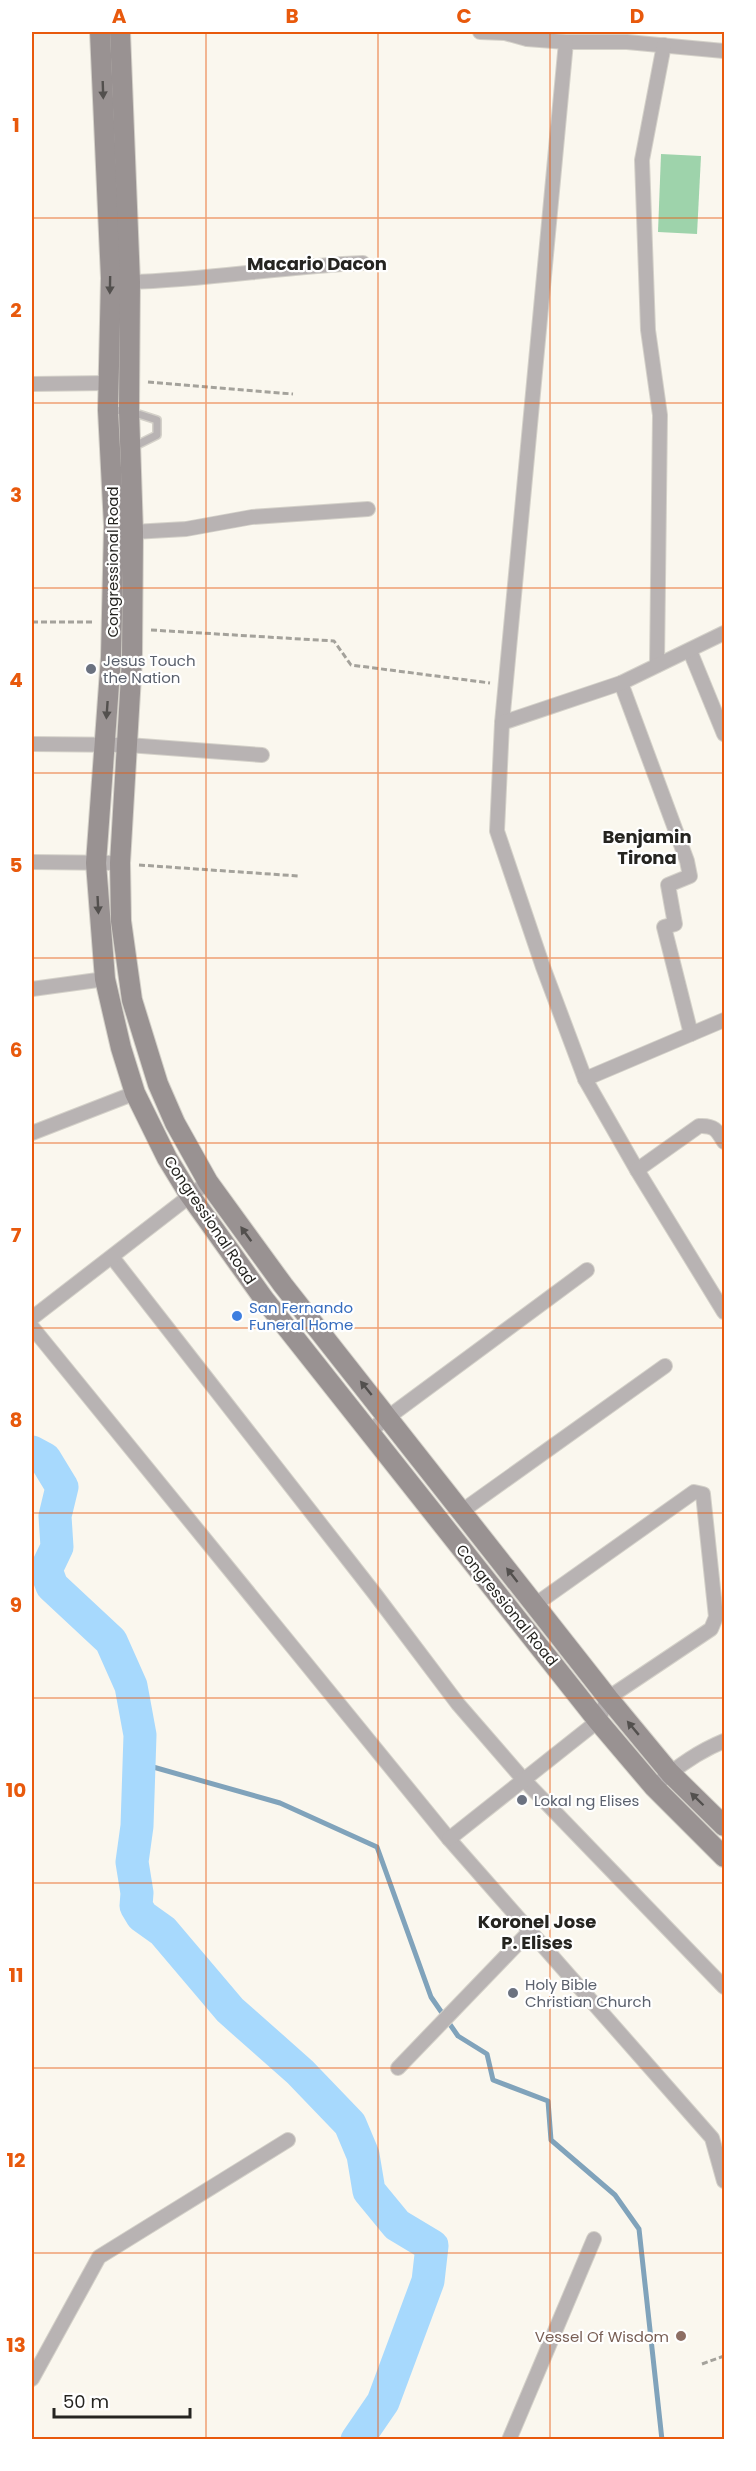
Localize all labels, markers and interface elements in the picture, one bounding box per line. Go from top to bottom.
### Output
text: A [112,2,127,30]
text: B [285,2,299,30]
text: C [456,2,472,30]
text: D [630,2,644,30]
one-way arrow [98,80,107,99]
text: 1 [12,111,20,139]
district label: Macario Dacon [247,251,387,276]
one-way arrow [105,275,115,294]
text: 2 [10,296,22,324]
text: 3 [10,481,22,509]
street label: Congressional Road [102,486,123,638]
place label: Jesus Touch the Nation [103,650,196,688]
marker: Jesus Touch the Nation [84,662,98,676]
text: 4 [9,666,23,694]
one-way arrow [102,701,112,720]
district label: Benjamin Tirona [602,824,692,870]
text: 5 [10,851,23,879]
one-way arrow [93,895,103,914]
text: 6 [10,1036,22,1064]
street label: Congressional Road [159,1151,261,1289]
text: 7 [11,1221,22,1249]
one-way arrow [241,1227,253,1242]
place label: San Fernando Funeral Home [249,1297,353,1335]
marker: San Fernando Funeral Home [230,1309,244,1323]
one-way arrow [360,1380,373,1396]
text: 8 [10,1406,22,1434]
street label: Congressional Road [451,1540,563,1670]
one-way arrow [507,1567,519,1582]
text: 9 [10,1591,22,1619]
one-way arrow [627,1721,640,1736]
text: 10 [6,1776,26,1804]
place label: Lokal ng Elises [534,1790,640,1811]
marker: Lokal ng Elises [515,1793,529,1807]
one-way arrow [691,1793,705,1807]
district label: Koronel Jose P. Elises [478,1909,596,1955]
text: 11 [8,1961,24,1989]
place label: Holy Bible Christian Church [525,1974,651,2012]
marker: Holy Bible Christian Church [506,1986,520,2000]
text: 12 [7,2146,25,2174]
place label: Vessel Of Wisdom [535,2326,669,2347]
marker: Vessel Of Wisdom [674,2329,688,2343]
text: 13 [6,2331,26,2359]
scale bar [54,2381,190,2419]
text: 50 m [63,2389,109,2414]

